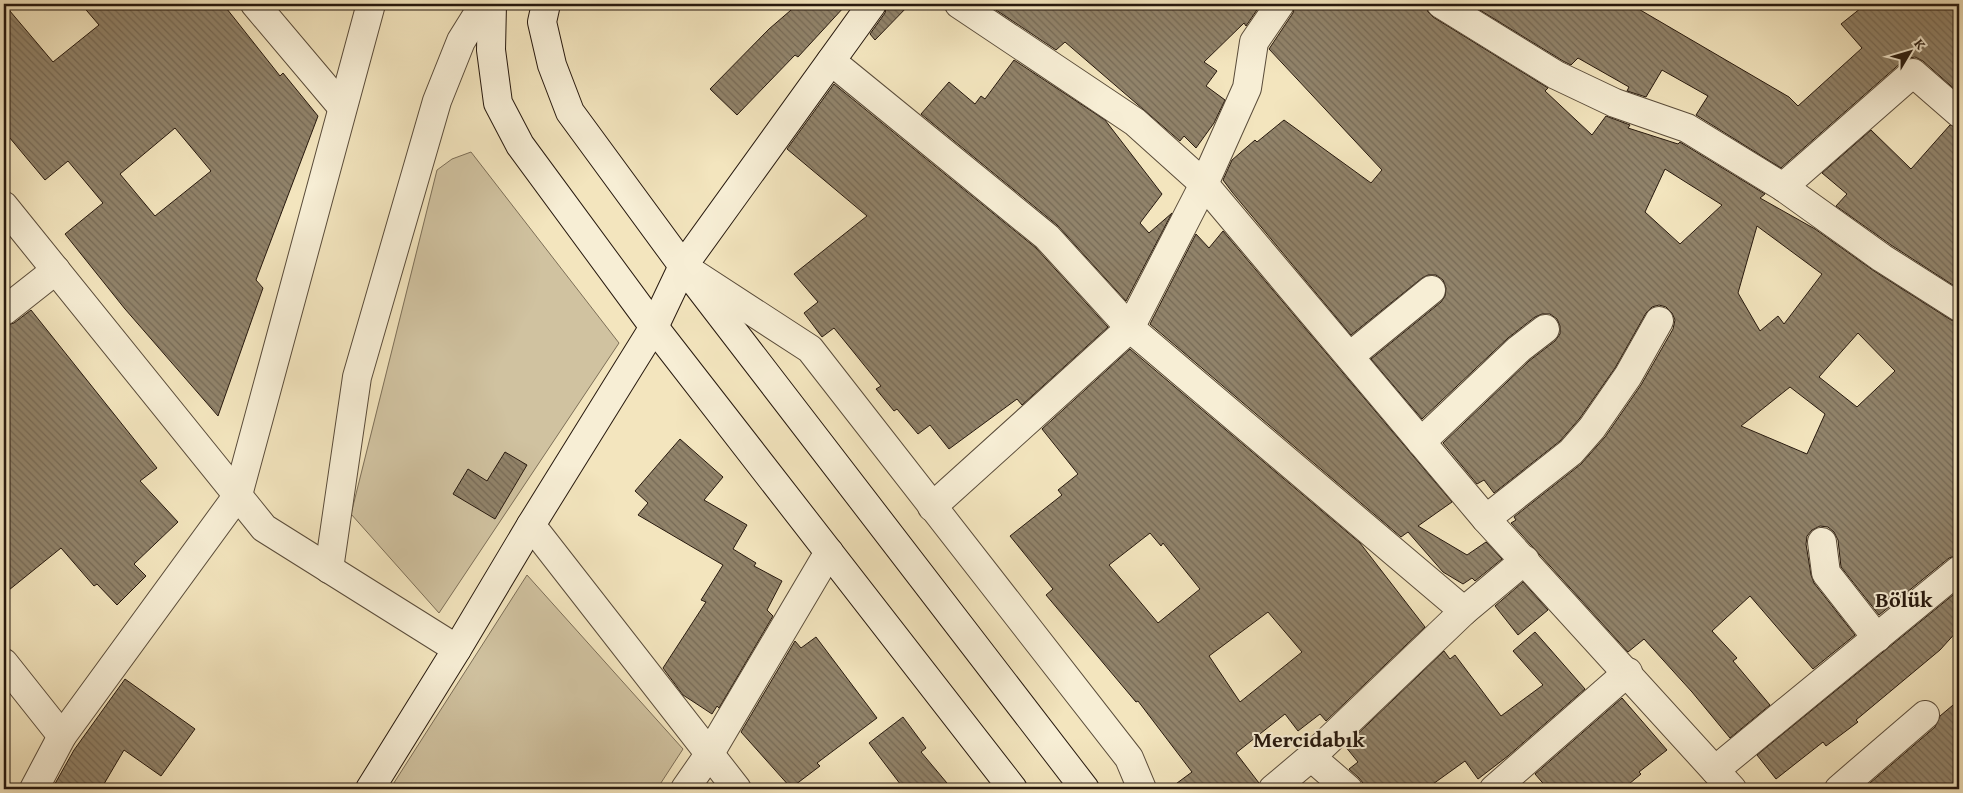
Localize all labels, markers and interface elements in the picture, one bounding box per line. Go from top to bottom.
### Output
north arrow [1886,28,1936,78]
text: K [1910,34,1931,54]
district label: Bölük [1875,583,1933,615]
district label: Mercidabık [1253,723,1365,755]

